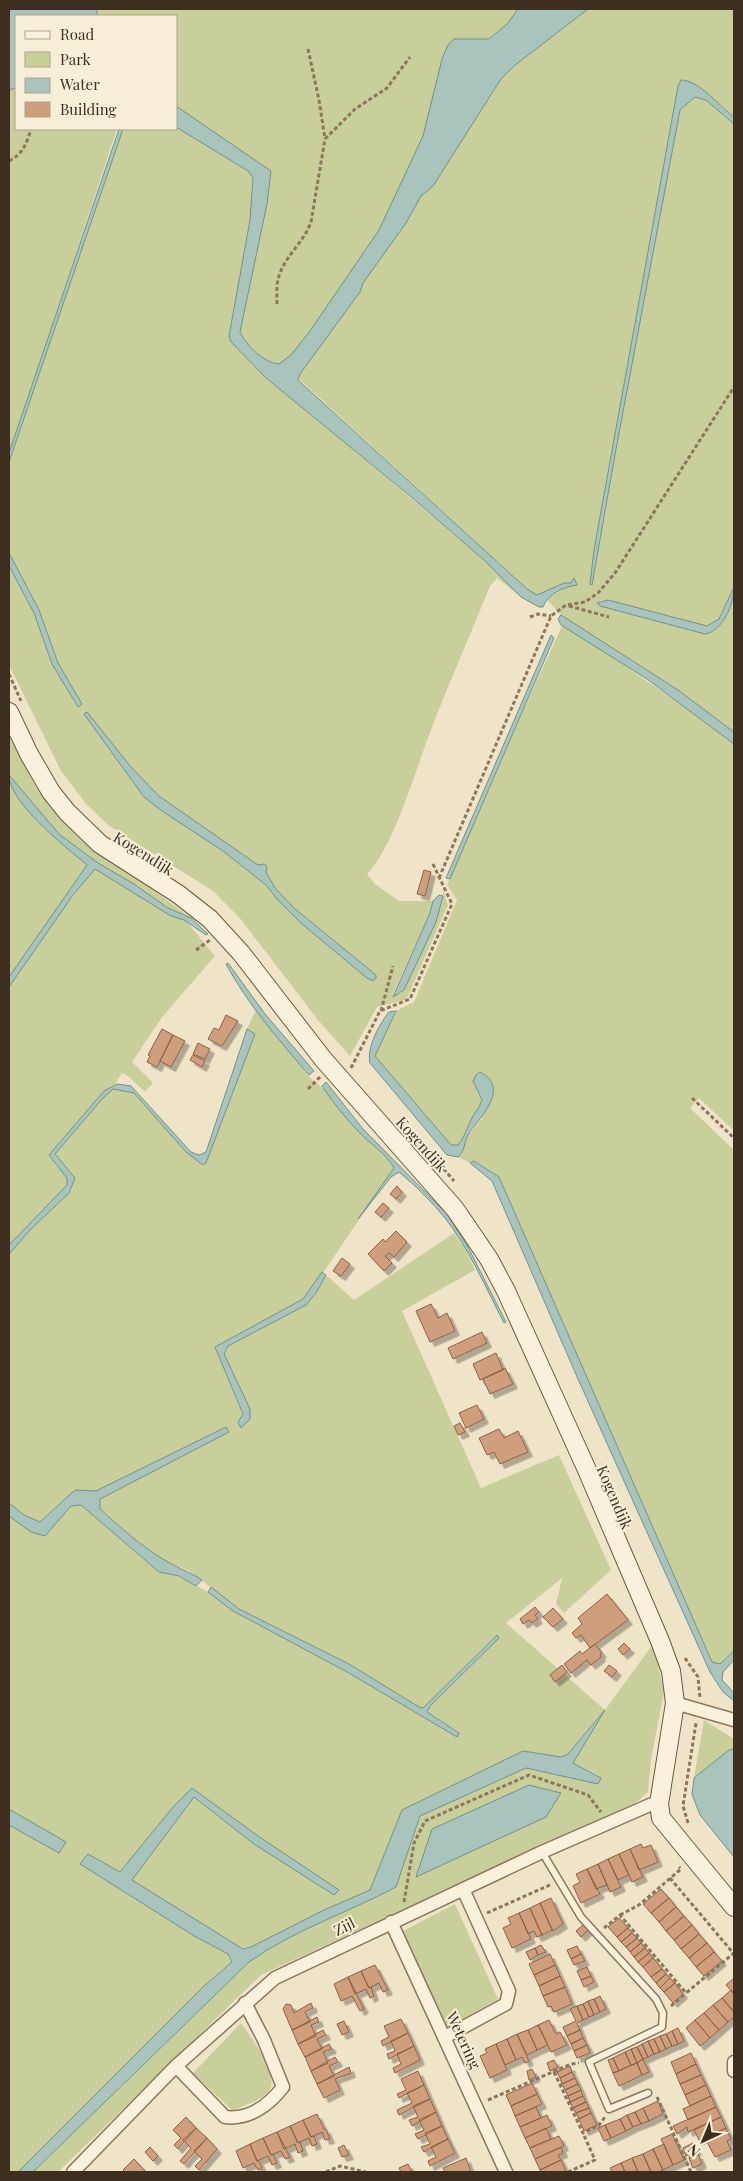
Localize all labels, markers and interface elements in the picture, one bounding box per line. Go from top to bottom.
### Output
legend [15,15,178,130]
text: Road [60,24,94,44]
text: Park [60,49,92,69]
text: Water [59,74,100,94]
text: Building [60,99,117,119]
street label: Kogendijk [110,827,179,880]
street label: Kogendijk [392,1112,453,1176]
street label: Kogendijk [593,1462,638,1533]
street label: Zijl [330,1912,358,1940]
street label: Wetering [442,2007,486,2072]
north arrow [678,2116,728,2166]
text: N [683,2140,704,2161]

